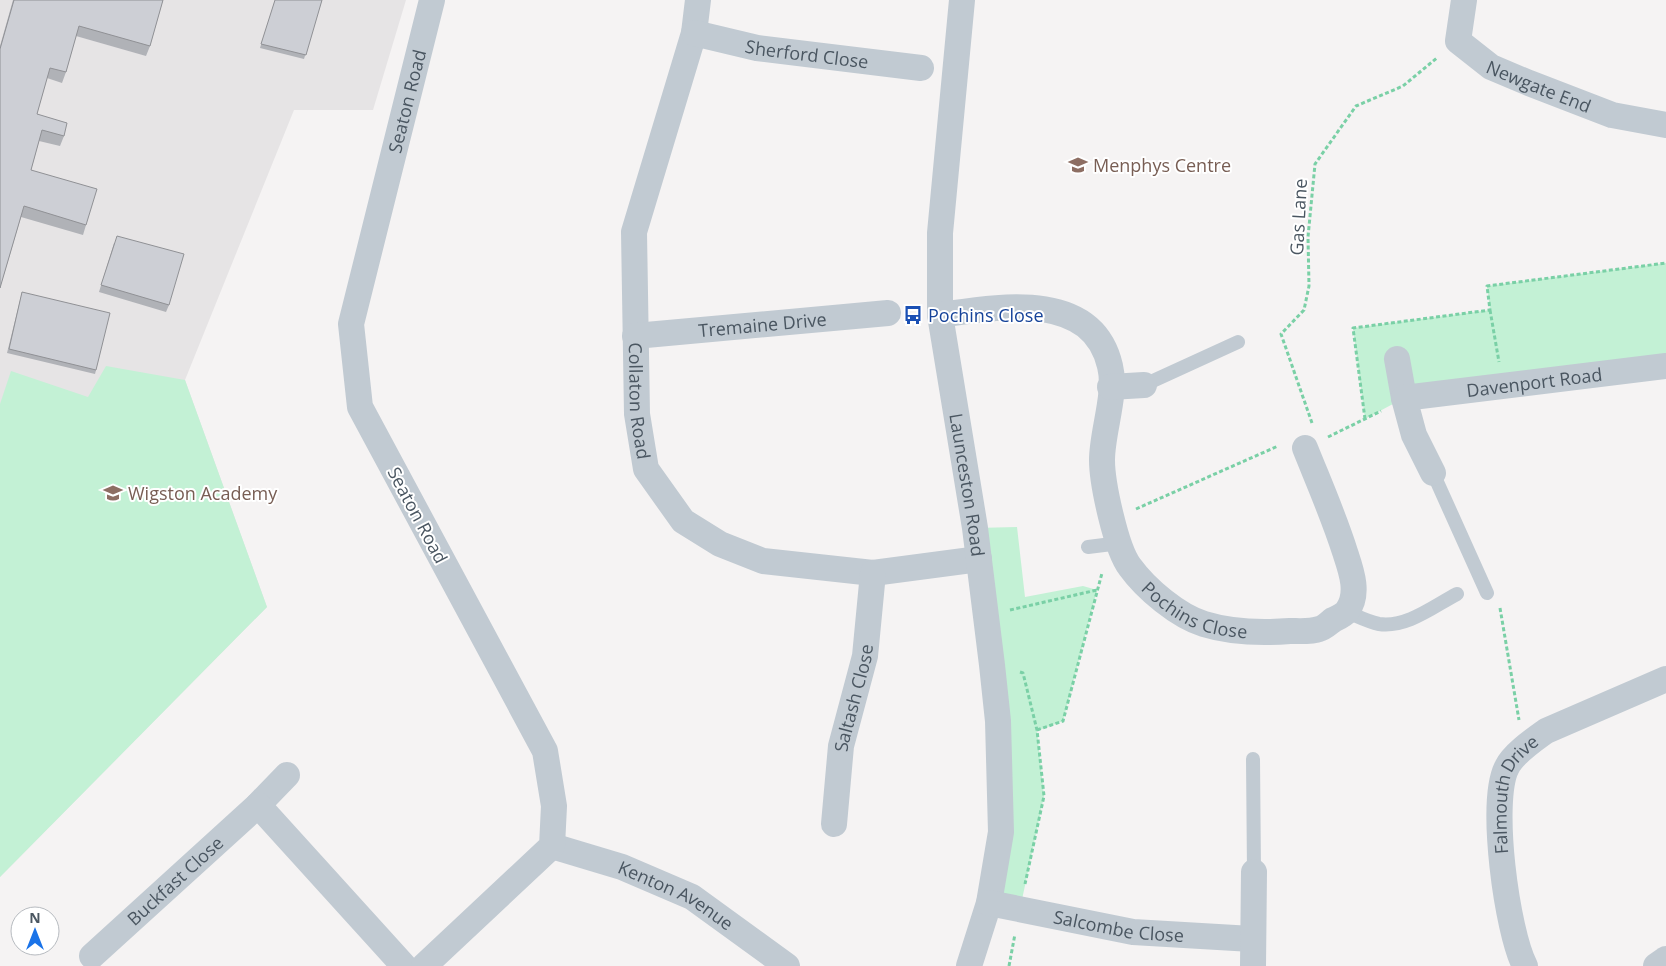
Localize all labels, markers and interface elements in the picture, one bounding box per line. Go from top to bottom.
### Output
street label: Sherford Close [743,34,870,73]
street label: Seaton Road [382,47,431,155]
street label: Newgate End [1483,54,1595,118]
place label: Menphys Centre [1093,153,1231,177]
school or university icon: Menphys Centre [1067,154,1089,176]
street label: Gas Lane [1284,178,1312,256]
place label: Pochins Close [928,303,1044,327]
bus stop icon: Pochins Close [902,304,924,326]
street label: Tremaine Drive [697,307,828,342]
street label: Collaton Road [624,342,656,461]
street label: Davenport Road [1465,362,1603,402]
street label: Launceston Road [944,411,990,558]
street label: Seaton Road [383,463,453,567]
place label: Wigston Academy [128,481,278,505]
school or university icon: Wigston Academy [102,482,124,504]
street label: Pochins Close [1137,576,1248,643]
street label: Saltash Close [829,643,878,753]
street label: Falmouth Drive [1487,729,1543,855]
street label: Buckfast Close [122,831,228,931]
street label: Kenton Avenue [614,855,738,935]
street label: Salcombe Close [1051,904,1185,947]
north arrow [10,906,60,956]
text: N [29,908,41,927]

